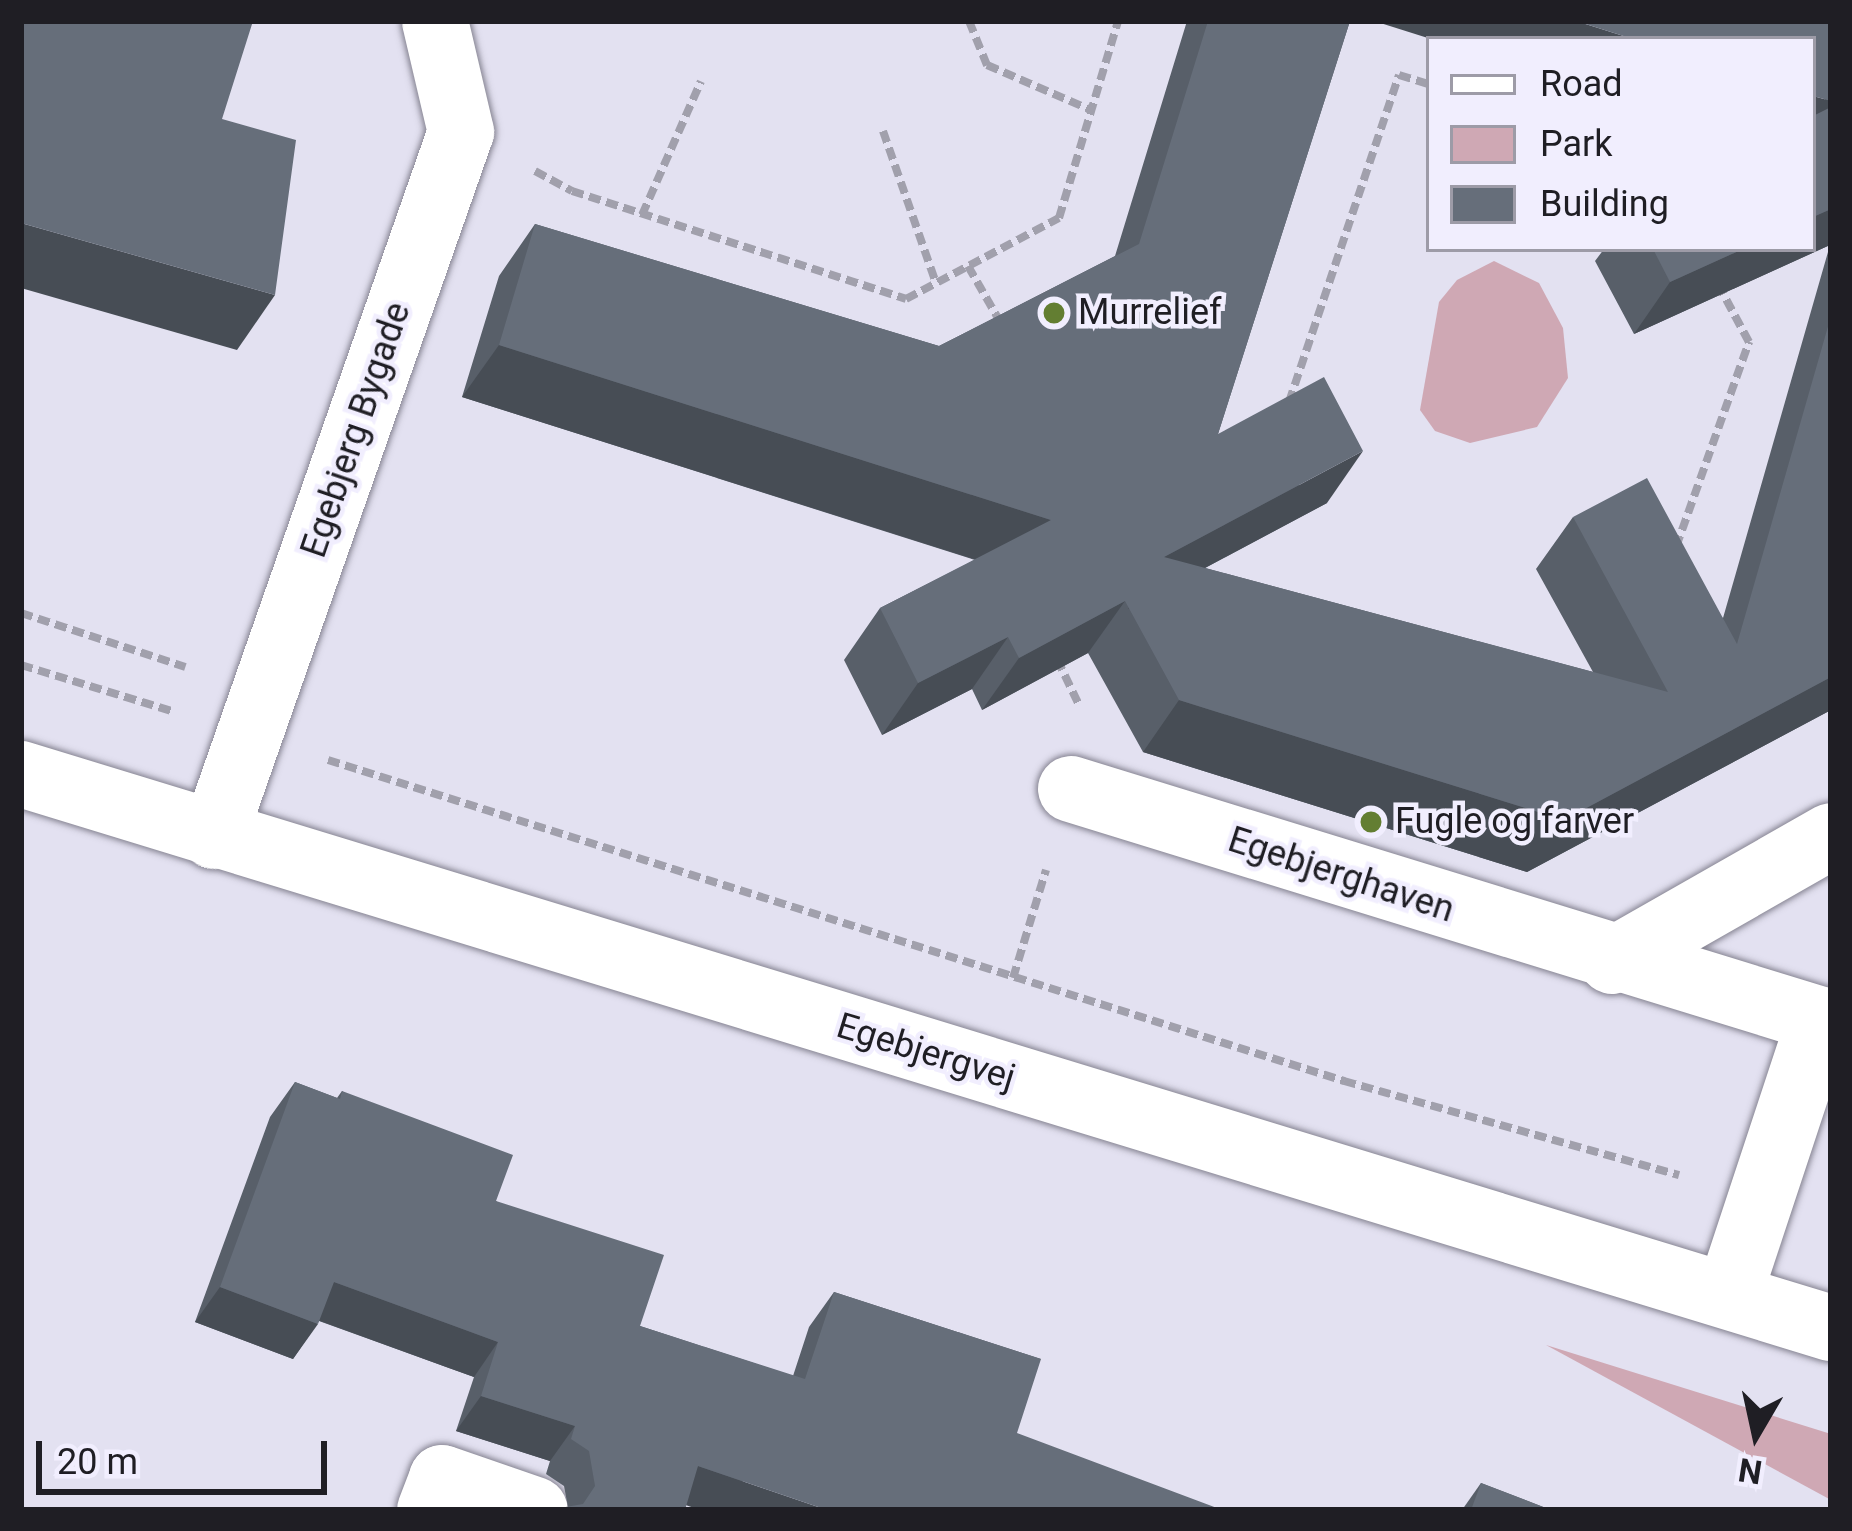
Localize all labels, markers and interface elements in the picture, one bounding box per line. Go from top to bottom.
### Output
legend [1426,36,1816,252]
text: Road [1540,63,1623,105]
text: Park [1540,123,1613,165]
text: Building [1540,183,1669,225]
place label: Murrelief [1078,291,1222,335]
street label: Egebjerg Bygade [292,297,420,563]
marker: Murrelief [1041,300,1067,326]
place label: Fugle og farver [1395,800,1634,844]
marker: Fugle og farver [1358,809,1384,835]
street label: Egebjerghaven [1223,818,1459,932]
street label: Egebjergvej [832,1004,1020,1100]
north arrow [1696,1375,1816,1495]
scale bar [42,1417,333,1491]
text: 20 m [57,1441,138,1483]
text: N [1736,1450,1765,1492]

